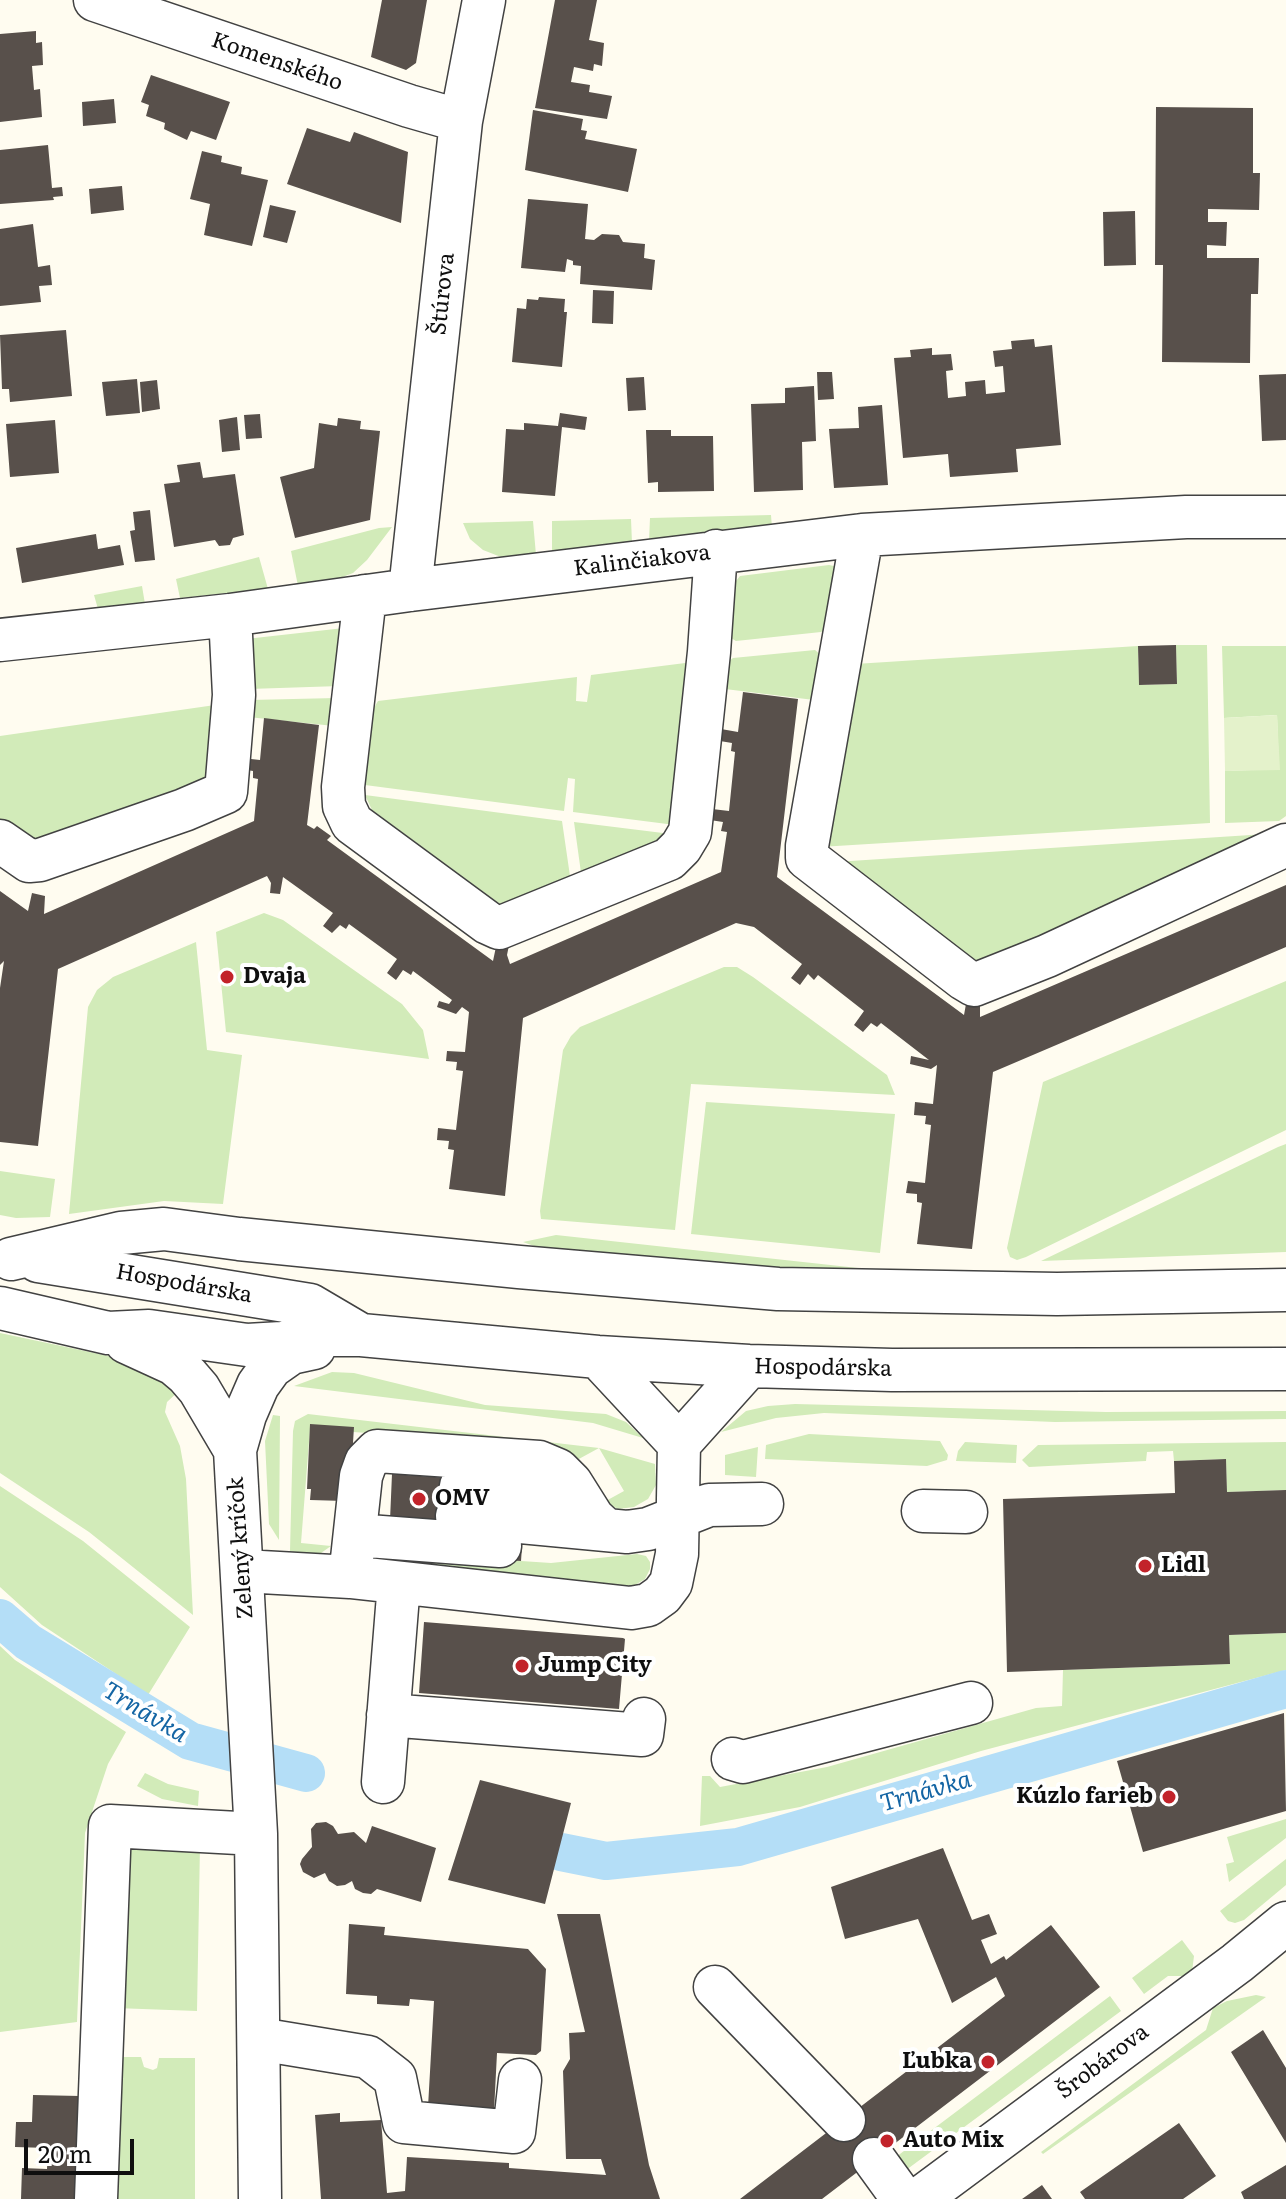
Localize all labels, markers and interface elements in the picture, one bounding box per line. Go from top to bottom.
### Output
street label: Komenského [208,27,346,97]
street label: Štúrova [426,251,460,337]
street label: Kalinčiakova [572,540,712,582]
place label: Dvaja [243,964,306,990]
marker: Dvaja [218,968,236,986]
street label: Hospodárska [114,1259,254,1309]
street label: Hospodárska [754,1354,892,1382]
street label: Zelený kríčok [223,1476,259,1620]
place label: OMV [435,1486,490,1512]
marker: OMV [410,1490,428,1508]
place label: Lidl [1161,1553,1206,1579]
marker: Lidl [1136,1557,1154,1575]
place label: Jump City [538,1653,652,1679]
marker: Jump City [513,1657,531,1675]
water label: Trnávka [98,1677,192,1749]
water label: Trnávka [877,1765,975,1819]
place label: Kúzlo farieb [1016,1784,1153,1810]
marker: Kúzlo farieb [1160,1788,1178,1806]
street label: Šrobárova [1052,2019,1154,2105]
place label: Ľubka [902,2049,972,2075]
marker: Ľubka [979,2053,997,2071]
scale bar [28,2123,138,2173]
place label: Auto Mix [903,2128,1004,2154]
marker: Auto Mix [878,2132,896,2150]
text: 20 m [38,2135,92,2170]

